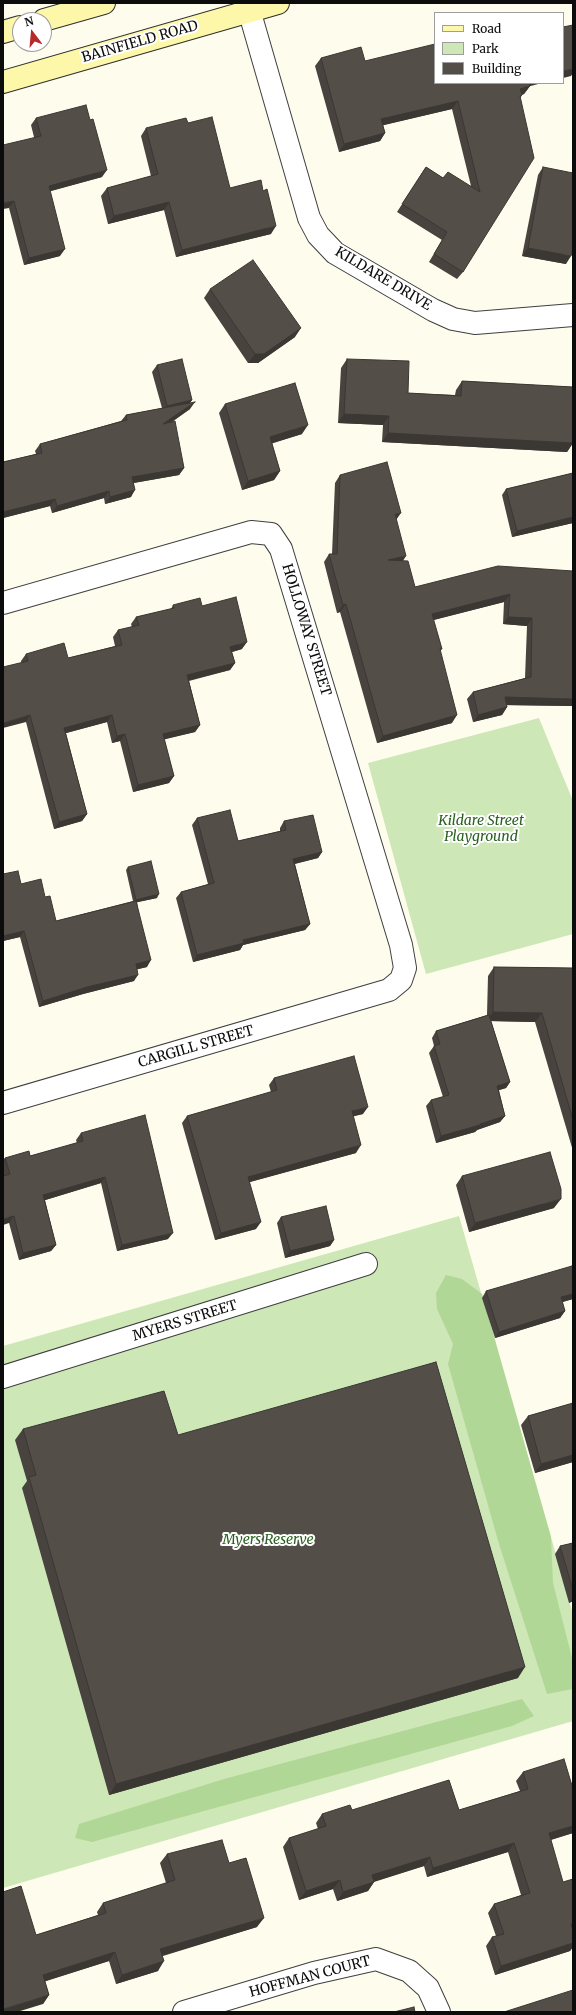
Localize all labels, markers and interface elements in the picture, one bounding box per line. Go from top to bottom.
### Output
north arrow [12,12,52,52]
legend [434,12,564,84]
text: N [23,13,35,29]
street label: BAINFIELD ROAD [80,17,200,67]
text: Road [472,21,501,36]
text: Park [472,41,499,56]
text: Building [472,61,521,76]
street label: KILDARE DRIVE [332,244,434,314]
street label: HOLLOWAY STREET [278,562,334,698]
park label: Kildare Street Playground [438,813,524,846]
street label: CARGILL STREET [136,1022,256,1072]
street label: MYERS STREET [131,1297,239,1345]
park label: Myers Reserve [222,1532,314,1548]
street label: HOFFMAN COURT [248,1953,372,2001]

